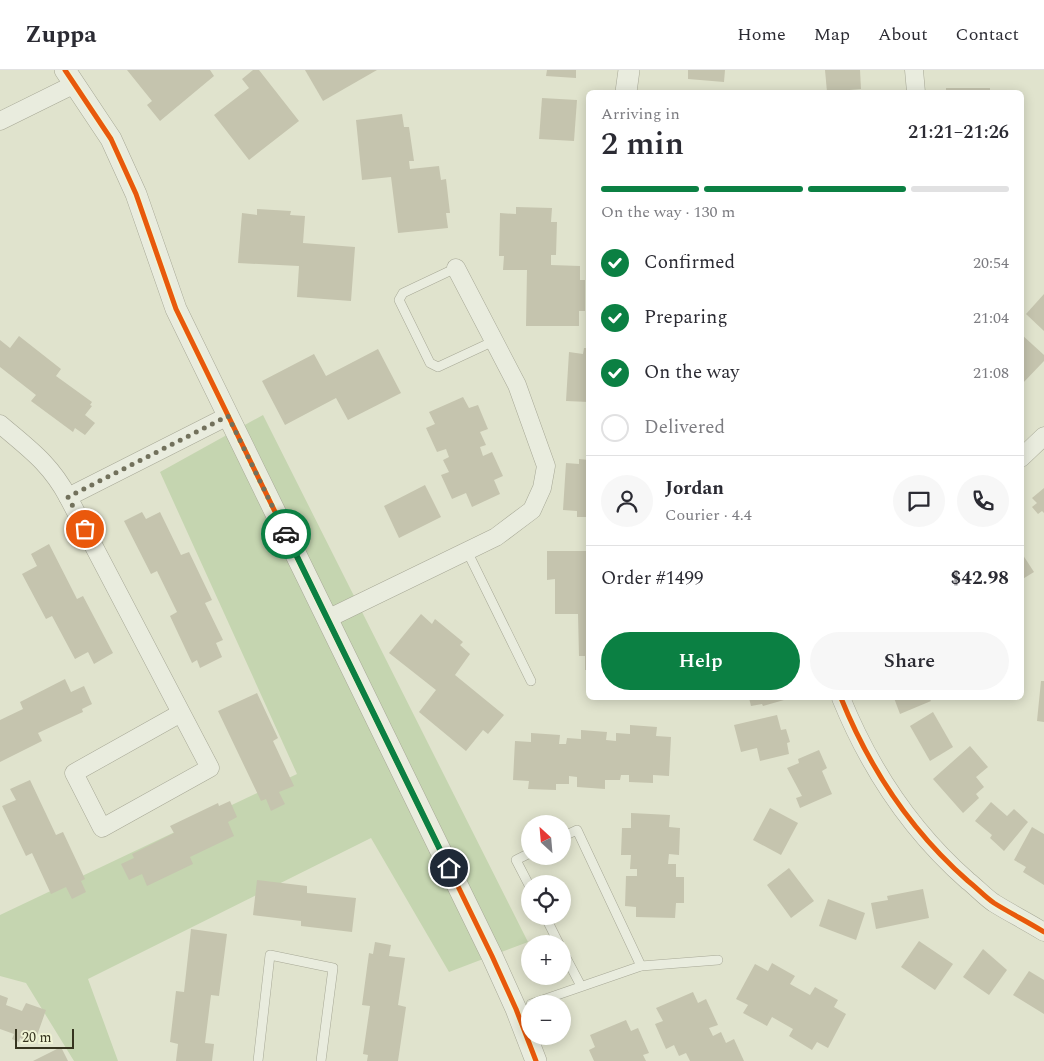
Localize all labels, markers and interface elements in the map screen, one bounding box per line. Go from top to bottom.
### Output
text: Zuppa [25,17,97,53]
text: Home [737,21,786,48]
text: Map [814,21,850,48]
text: About [878,21,928,48]
text: Contact [956,21,1019,48]
text: Arriving in [601,102,680,126]
text: 21:21–21:26 [908,118,1009,147]
text: 2 min [601,120,684,169]
text: On the way · 130 m [601,200,735,224]
text: Confirmed [644,248,735,277]
icon: check [601,249,629,277]
text: 20:54 [973,251,1009,275]
text: Preparing [644,303,728,332]
icon: check [601,304,629,332]
text: 21:04 [973,306,1009,330]
text: On the way [644,358,740,387]
icon: check [601,359,629,387]
text: 21:08 [973,361,1009,385]
text: Delivered [644,413,725,442]
text: Jordan [665,474,724,503]
button: person [601,475,653,527]
button: chat [893,475,945,527]
button: phone [957,475,1009,527]
text: Courier · 4.4 [665,503,752,527]
pin [64,508,106,550]
courier [261,509,311,559]
icon: bag [71,515,99,543]
icon: car [272,520,300,548]
text: Order #1499 [601,564,704,593]
text: $42.98 [951,564,1009,593]
button: Help [601,632,800,690]
button: Share [810,632,1009,690]
north arrow [521,815,571,865]
map controls [521,815,571,1045]
pin [428,847,470,889]
icon: home [435,854,463,882]
button: locate [521,875,571,925]
button: + [521,935,571,985]
button: − [521,995,571,1045]
scale bar [15,1026,74,1049]
text: 20 m [22,1027,52,1048]

